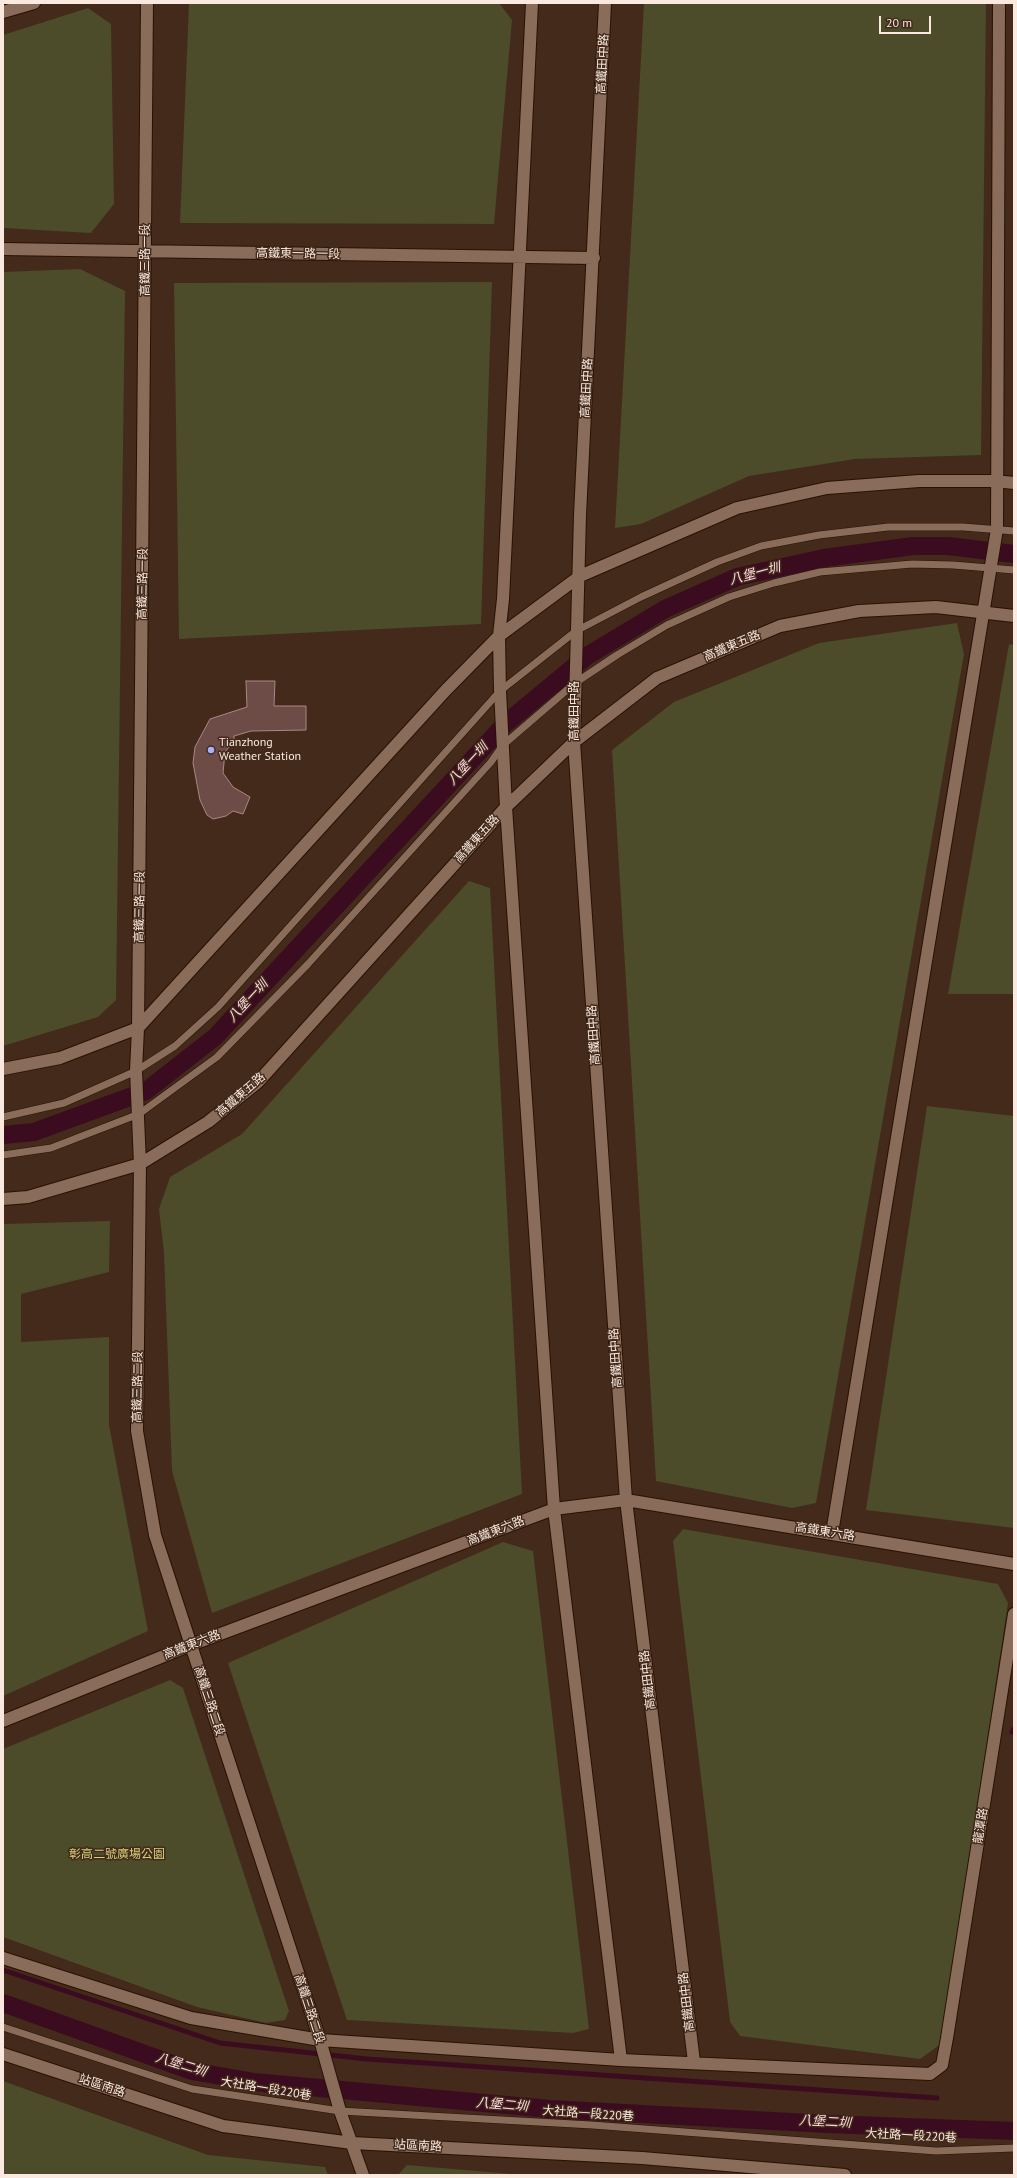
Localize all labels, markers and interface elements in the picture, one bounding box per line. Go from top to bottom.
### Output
scale bar [881,8,933,34]
text: 20 m [886,15,912,30]
street label: 高鐵田中路 [594,34,612,94]
street label: 高鐵三路一段 [139,224,153,296]
street label: 高鐵東一路一段 [256,246,340,262]
street label: 高鐵田中路 [578,358,596,418]
street label: 高鐵三路一段 [135,548,151,620]
water label: 八堡一圳 [728,560,782,588]
street label: 高鐵東五路 [702,628,762,664]
street label: 高鐵田中路 [568,681,582,741]
place label: Tianzhong Weather Station [219,736,301,764]
water label: 八堡一圳 [445,740,491,788]
marker: Tianzhong Weather Station [206,745,216,755]
street label: 高鐵東五路 [452,812,502,866]
street label: 高鐵三路一段 [132,871,148,943]
water label: 八堡一圳 [225,977,271,1025]
street label: 高鐵田中路 [585,1005,603,1065]
street label: 高鐵東五路 [214,1070,268,1120]
street label: 高鐵田中路 [607,1328,625,1388]
street label: 高鐵三路二段 [130,1351,146,1423]
street label: 高鐵東六路 [465,1514,527,1548]
street label: 高鐵東六路 [794,1520,856,1544]
street label: 高鐵東六路 [161,1628,223,1662]
street label: 高鐵田中路 [637,1649,659,1711]
street label: 高鐵三路二段 [191,1665,227,1737]
street label: 龍潭路 [971,1807,991,1845]
park label: 彰高二號廣場公園 [69,1848,165,1862]
street label: 高鐵田中路 [676,1971,698,2033]
street label: 高鐵三路二段 [291,1973,327,2045]
water label: 八堡二圳 [154,2050,208,2080]
street label: 站區南路 [77,2072,127,2100]
street label: 大社路一段220巷 [220,2075,312,2103]
water label: 八堡二圳 [475,2095,529,2115]
street label: 大社路一段220巷 [542,2104,634,2124]
water label: 八堡二圳 [799,2113,851,2131]
street label: 大社路一段220巷 [865,2126,957,2146]
street label: 站區南路 [394,2138,442,2154]

